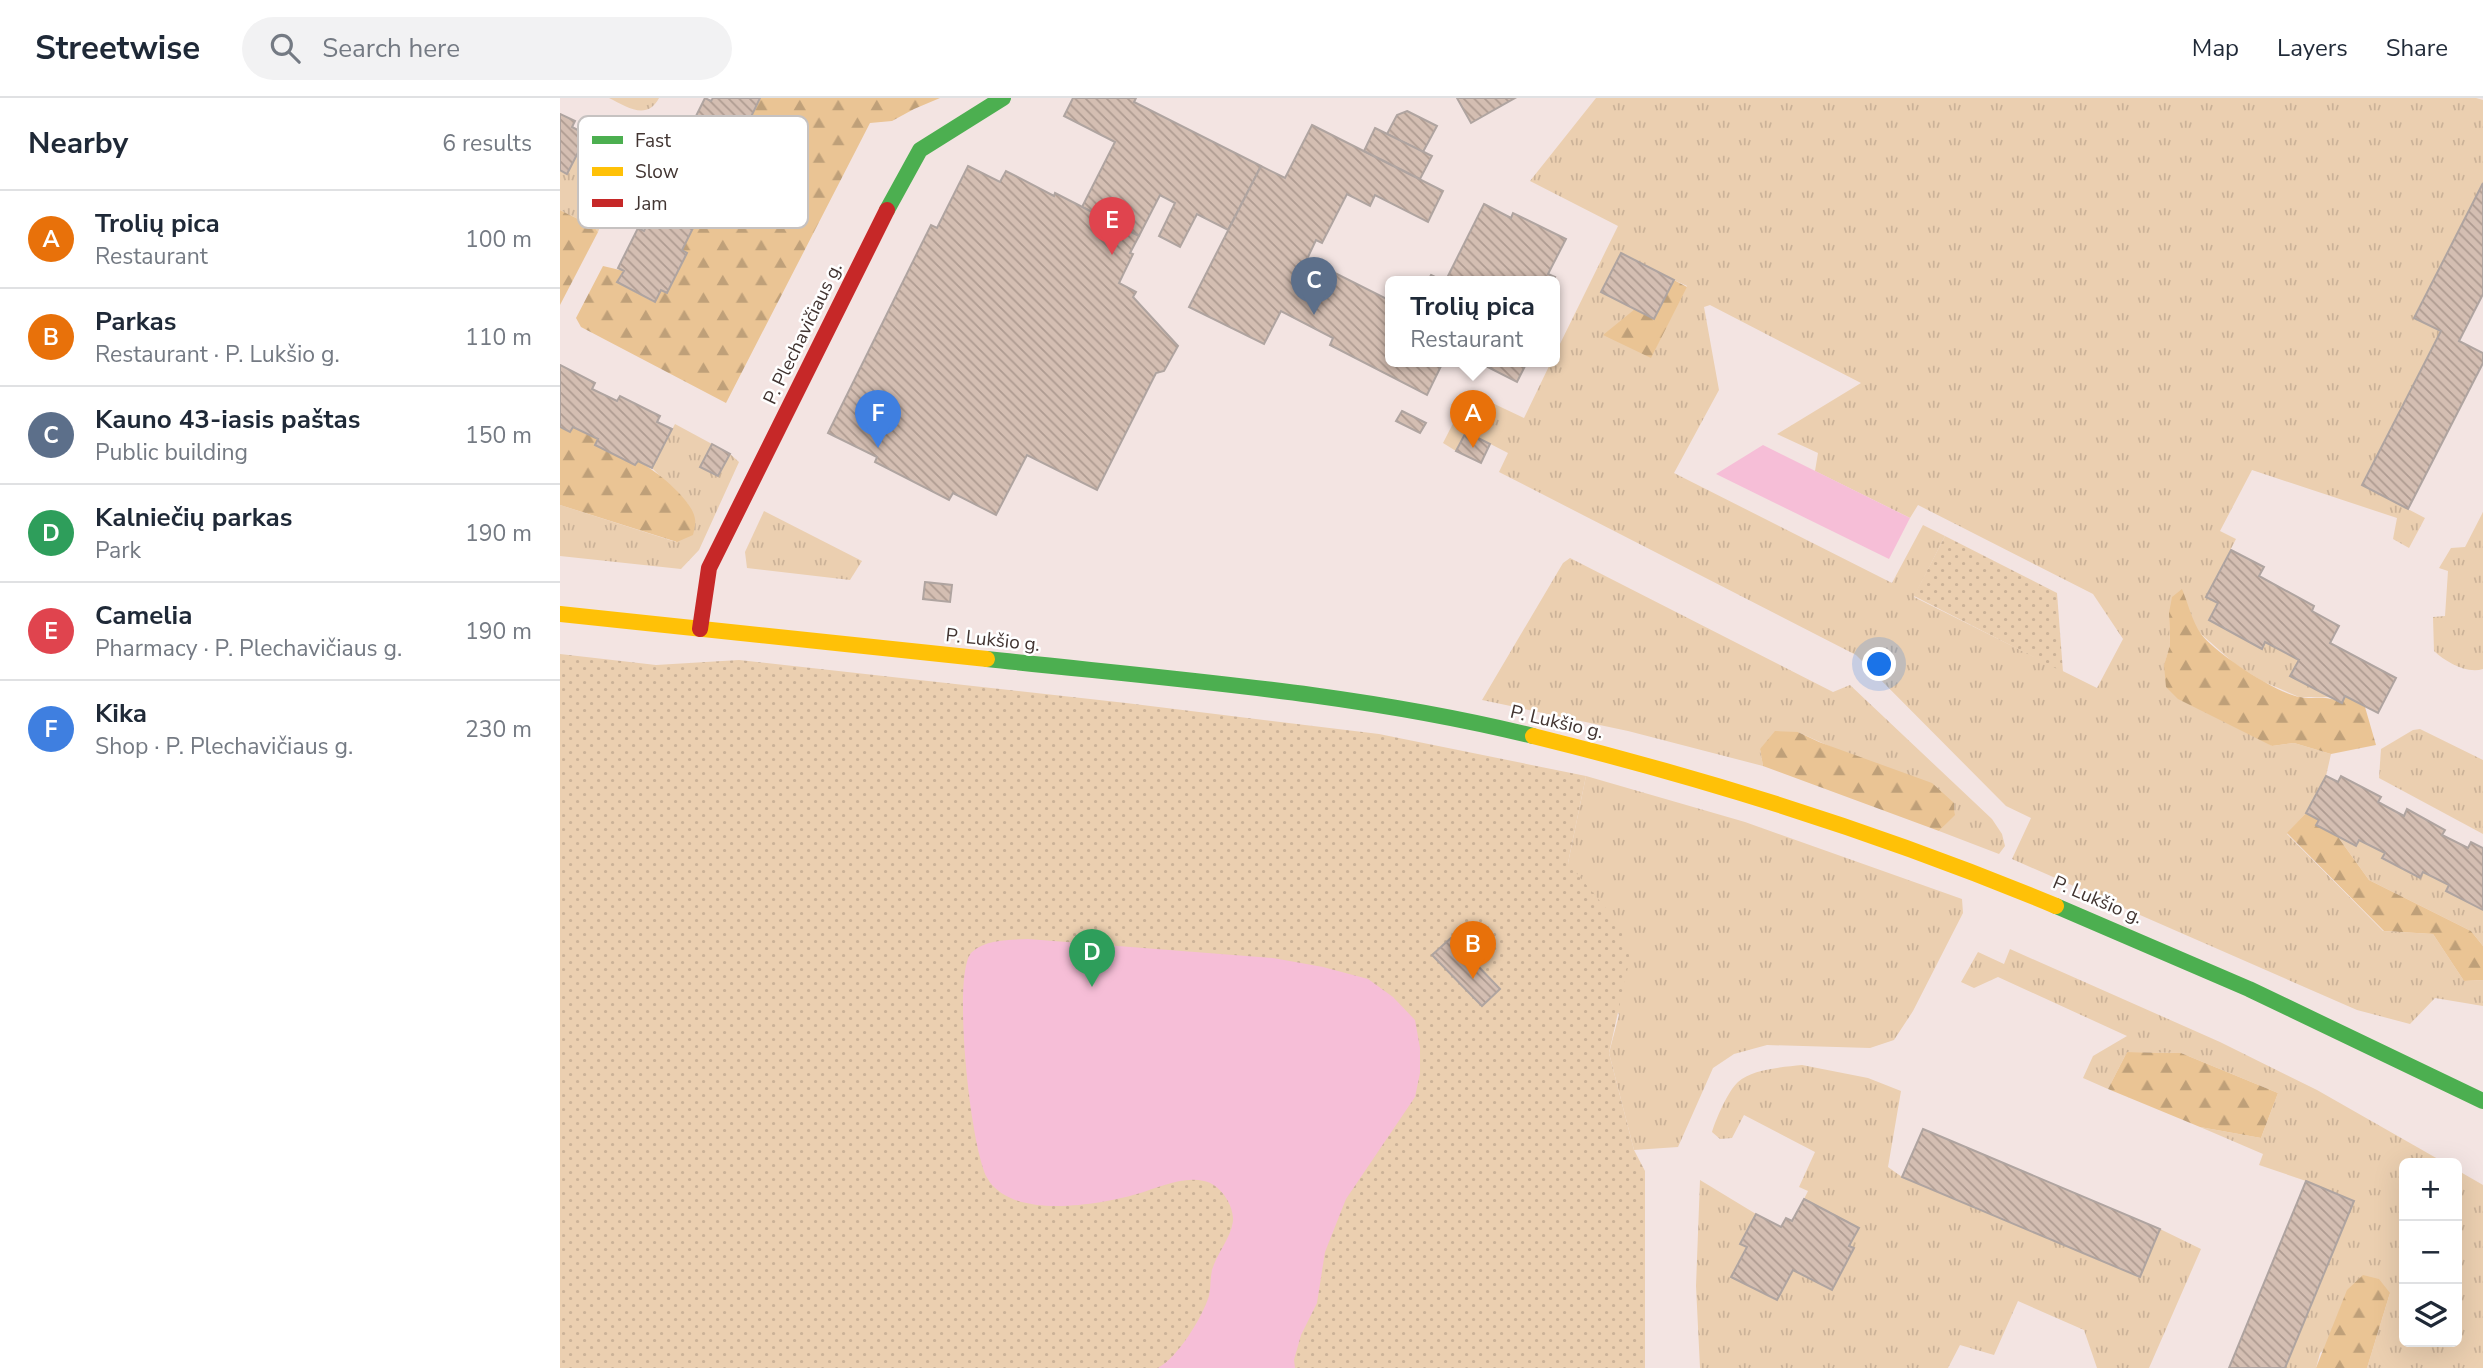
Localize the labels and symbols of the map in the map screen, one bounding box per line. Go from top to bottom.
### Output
legend [578,116,808,228]
text: Fast [635,128,671,154]
text: Slow [635,159,679,185]
text: Jam [634,191,668,217]
pin: E [1089,197,1135,255]
pin: C [1291,257,1337,315]
street label: P. Plechavičiaus g. [757,258,849,409]
pin: F [855,390,901,448]
pin: A [1450,390,1496,448]
street label: P. Lukšio g. [944,622,1041,658]
your location [1862,647,1896,681]
street label: P. Lukšio g. [1508,699,1606,745]
street label: P. Lukšio g. [2049,869,2146,930]
pin: B [1450,921,1496,979]
pin: D [1069,929,1115,987]

